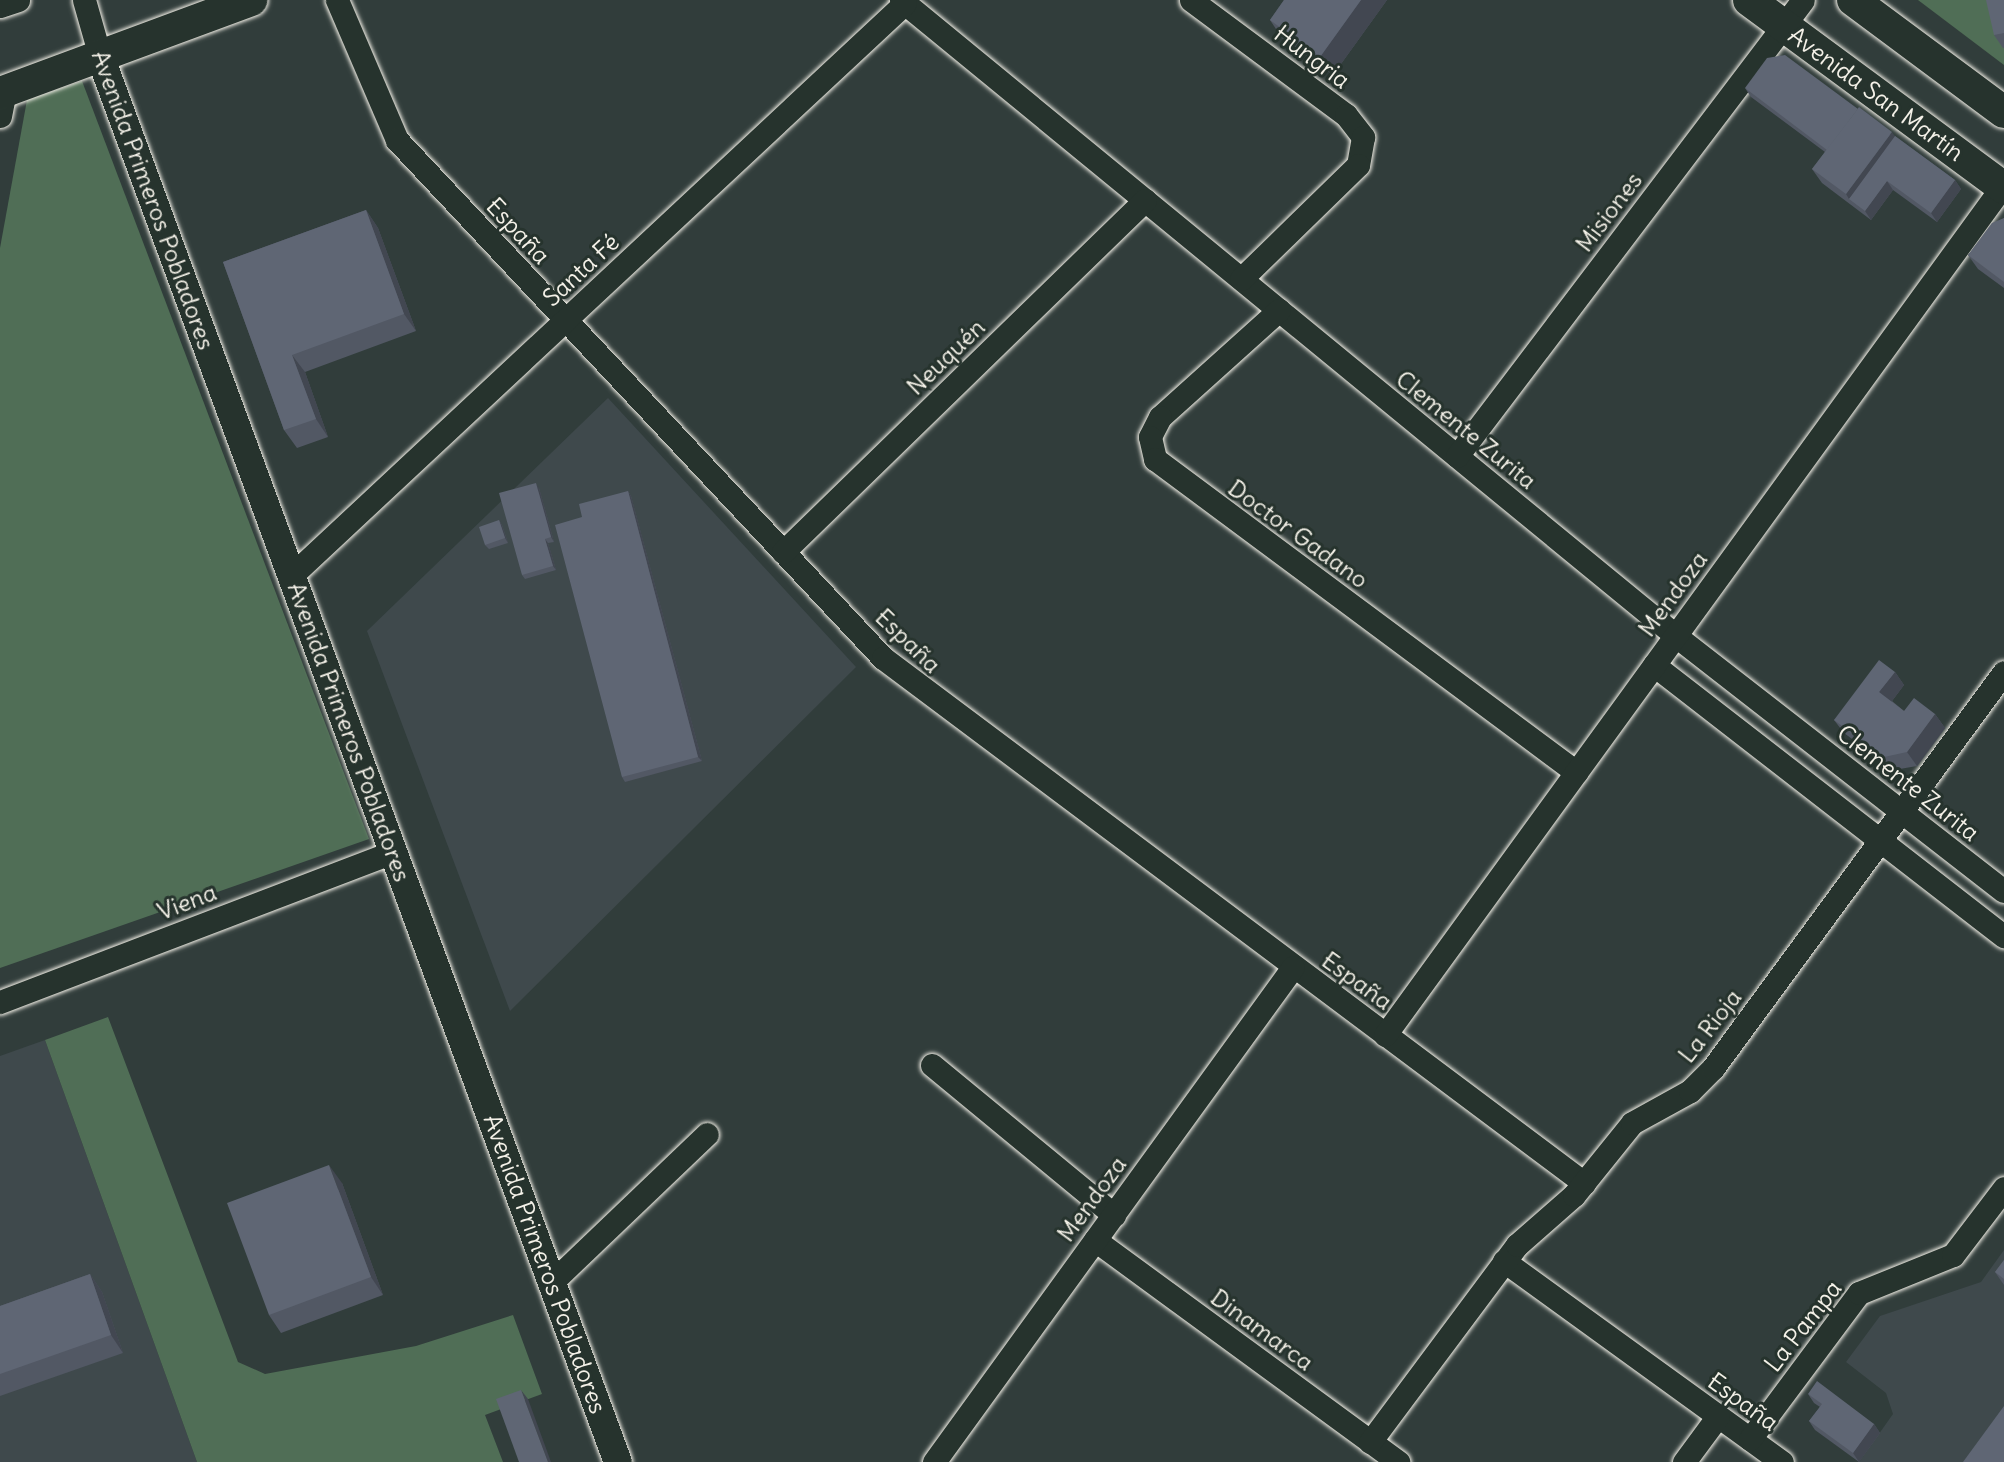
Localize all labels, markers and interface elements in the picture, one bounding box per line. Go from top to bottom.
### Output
street label: Hungria [1268,19,1356,95]
street label: Avenida San Martín [1783,21,1969,167]
street label: Avenida Primeros Pobladores [85,47,221,353]
street label: Misiones [1570,166,1648,258]
street label: España [480,192,556,270]
street label: Santa Fé [537,228,625,312]
street label: Neuquén [901,313,991,401]
street label: Clemente Zurita [1390,365,1542,495]
street label: Doctor Gadano [1222,474,1374,594]
street label: Mendoza [1632,546,1714,642]
street label: Avenida Primeros Pobladores [281,579,417,885]
street label: España [869,603,947,679]
street label: Clemente Zurita [1831,719,1985,847]
street label: Viena [153,878,221,926]
street label: España [1316,946,1398,1016]
street label: La Rioja [1672,983,1748,1069]
street label: Avenida Primeros Pobladores [477,1111,613,1417]
street label: Mendoza [1051,1151,1133,1247]
street label: La Pampa [1758,1274,1848,1378]
street label: Dinamarca [1205,1283,1319,1377]
street label: España [1702,1367,1784,1437]

